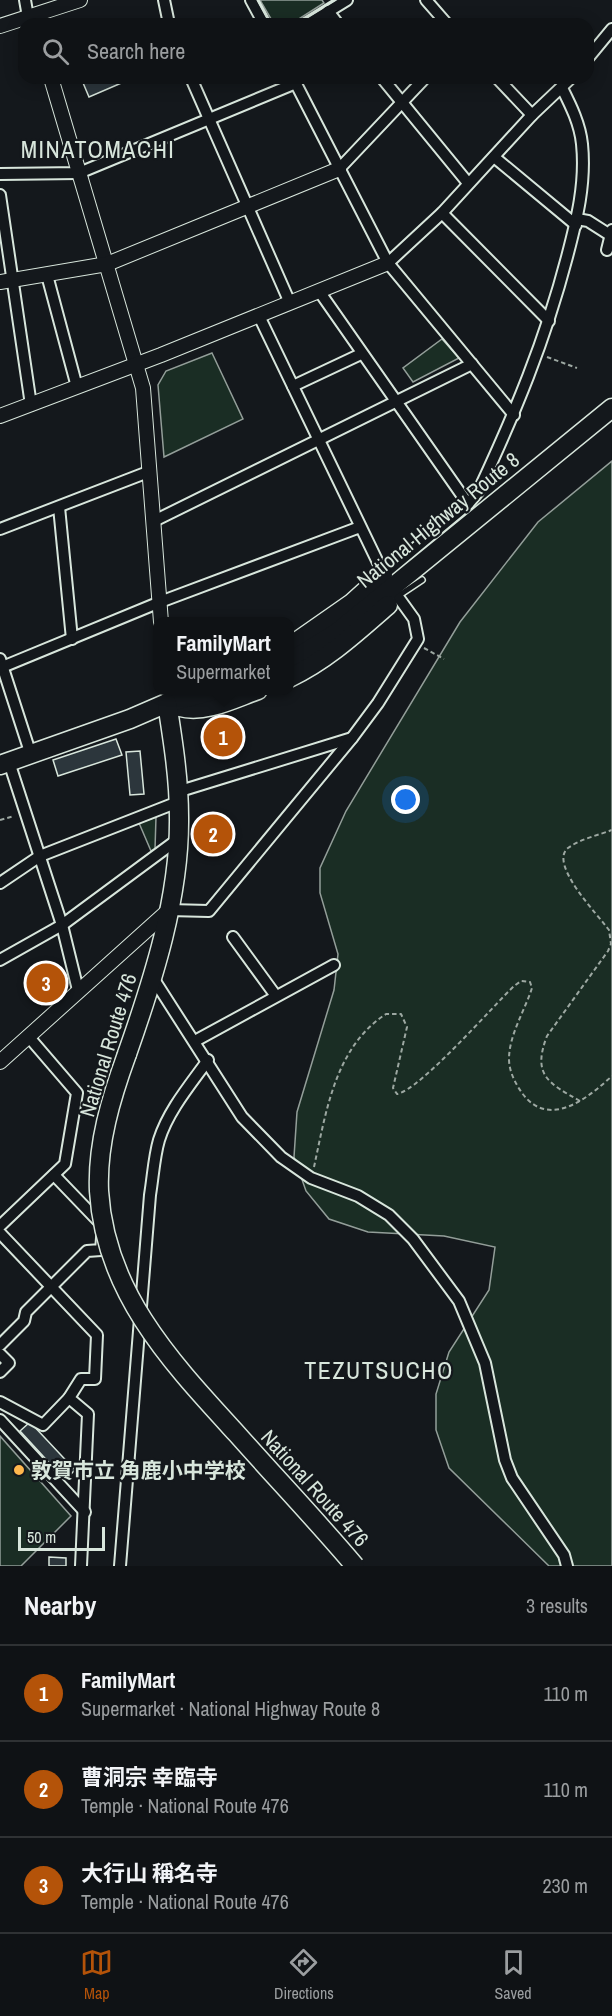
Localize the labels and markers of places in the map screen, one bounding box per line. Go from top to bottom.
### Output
pin: 1 [204,714,242,760]
pin: 2 [194,812,232,856]
pin: 3 [26,960,66,1006]
place label: 敦賀市立 角鹿小中学校 [31,1456,246,1485]
marker: 敦賀市立 角鹿小中学校 [12,1463,26,1477]

